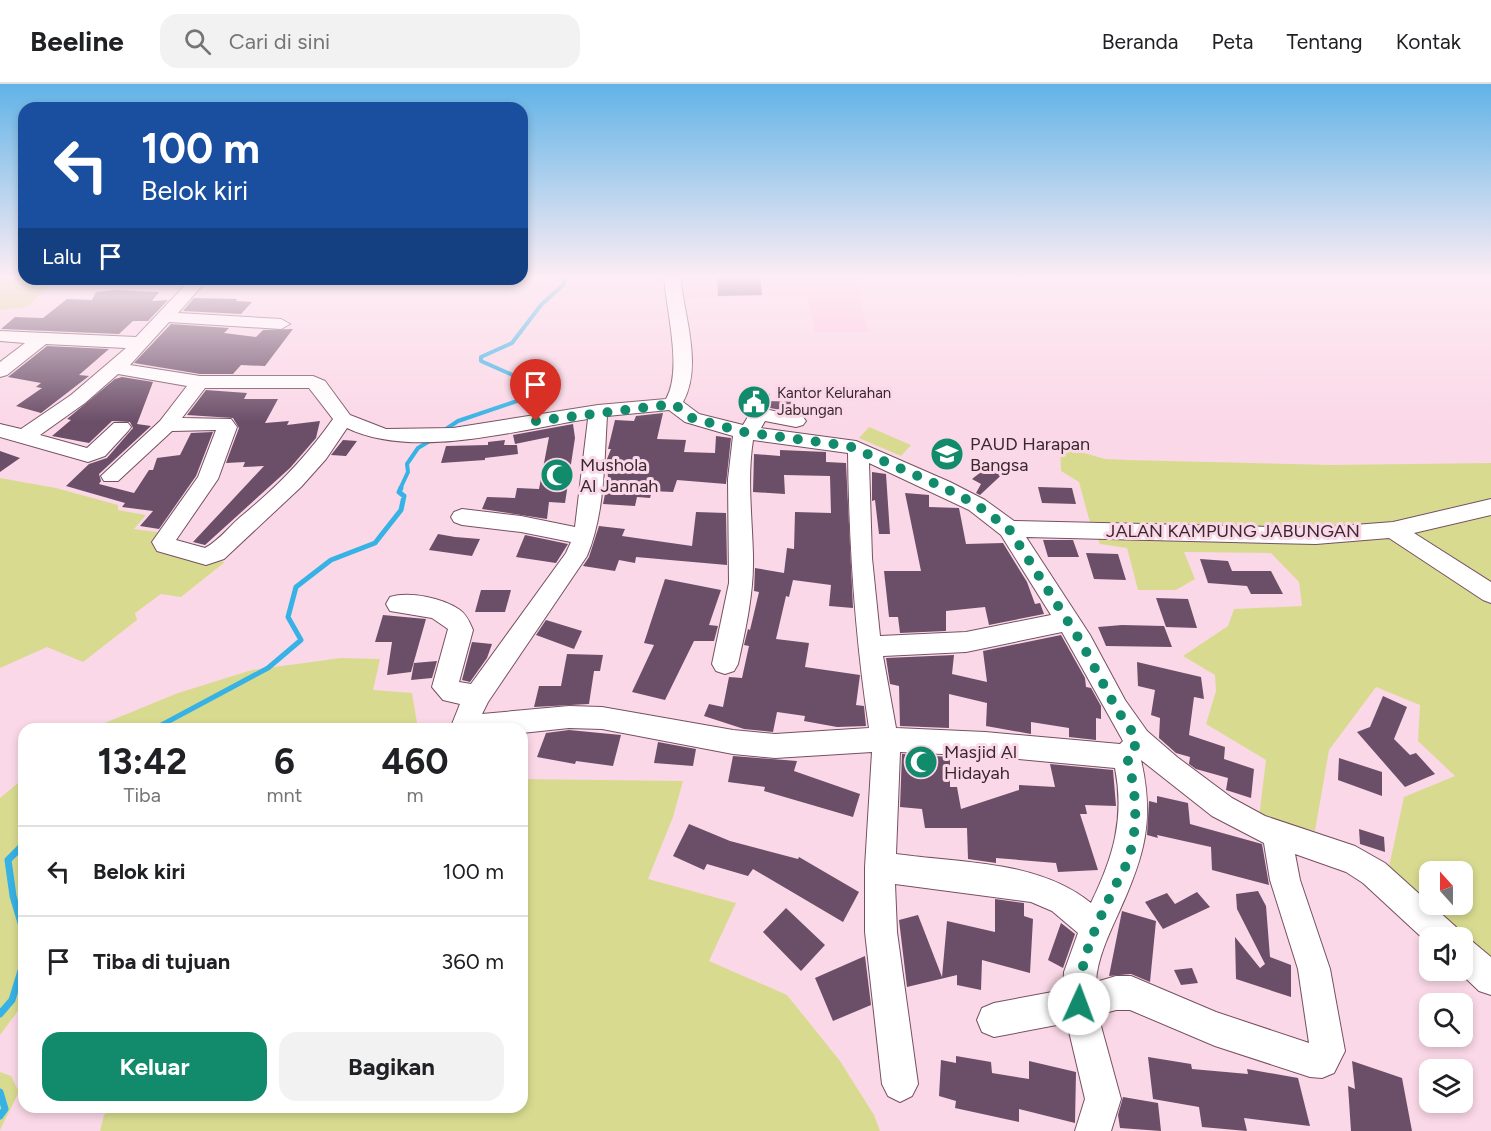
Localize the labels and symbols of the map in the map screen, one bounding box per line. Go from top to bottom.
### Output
pin [510,359,561,421]
public building icon: Kantor Kelurahan Jabungan [736,384,772,420]
place label: Kantor Kelurahan Jabungan [777,384,891,419]
place label: PAUD Harapan Bangsa [970,433,1090,476]
school or university icon: PAUD Harapan Bangsa [929,436,965,472]
place label: Mushola Al Jannah [580,454,658,497]
mosque icon: Mushola Al Jannah [539,457,575,493]
street label: JALAN KAMPUNG JABUNGAN [1106,520,1360,542]
place label: Masjid Al Hidayah [944,741,1017,784]
mosque icon: Masjid Al Hidayah [903,744,939,780]
north arrow [1419,861,1473,915]
position arrow [1047,972,1111,1036]

